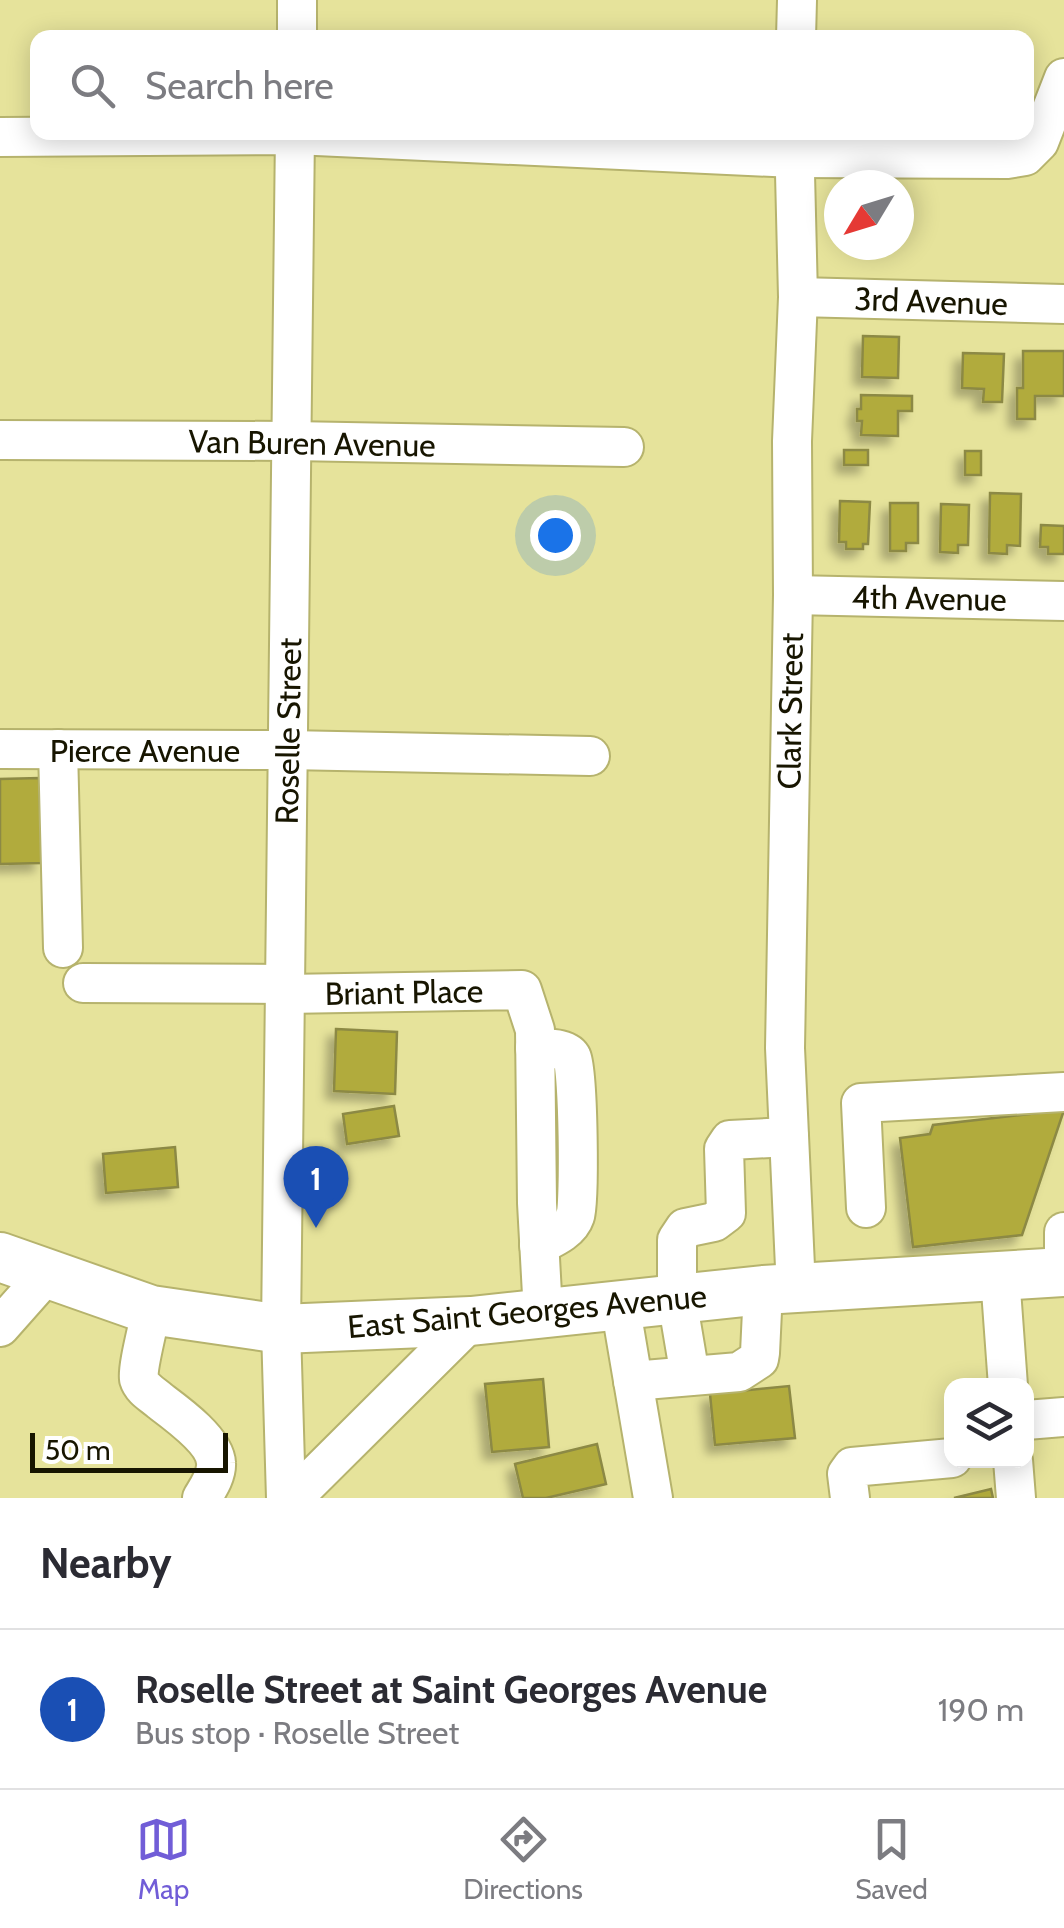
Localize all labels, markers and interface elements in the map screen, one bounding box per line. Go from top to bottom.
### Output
search box [30,30,1034,140]
icon: search [65,58,120,113]
text: Search here [145,62,334,109]
north arrow [824,170,914,260]
street label: 3rd Avenue [854,279,1008,323]
street label: Van Buren Avenue [188,421,436,465]
your location [530,510,581,561]
street label: 4th Avenue [851,577,1007,619]
street label: Clark Street [769,632,811,790]
street label: Roselle Street [267,637,309,825]
street label: Pierce Avenue [50,731,240,770]
street label: Briant Place [324,971,484,1013]
pin: 1 [284,1146,348,1228]
street label: East Saint Georges Avenue [346,1276,708,1346]
map controls [944,1378,1034,1468]
button: layers [944,1378,1034,1468]
scale bar [30,1428,228,1472]
text: 50 m [45,1433,111,1467]
text: Nearby [40,1537,172,1589]
text: Roselle Street at Saint Georges Avenue [135,1666,767,1713]
text: 1 [67,1690,78,1729]
text: 190 m [938,1690,1024,1729]
text: Bus stop · Roselle Street [135,1713,459,1752]
tab: Map [136,1812,191,1906]
tab: Directions [463,1812,583,1906]
tab: Saved [855,1812,928,1906]

